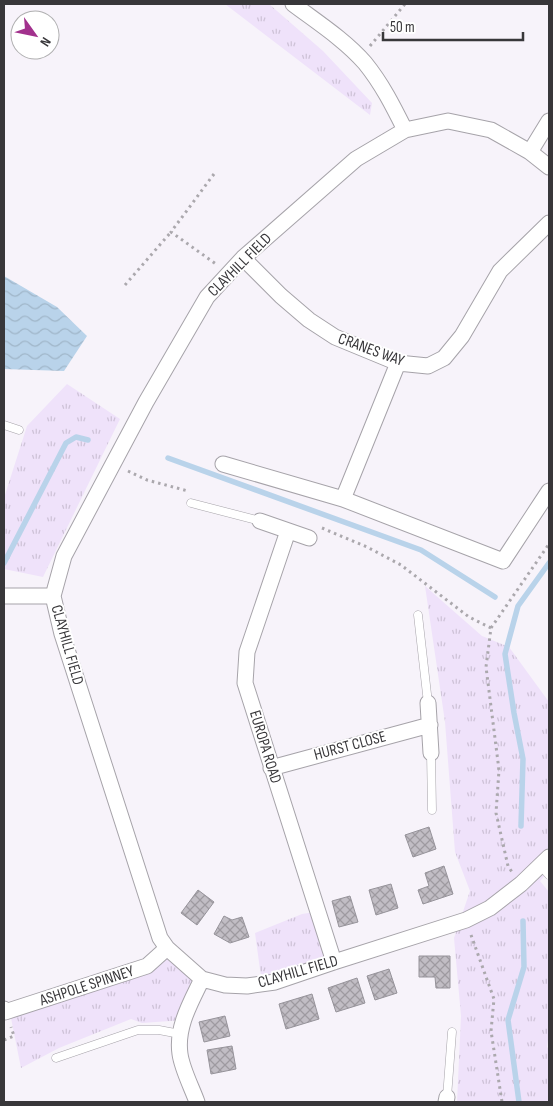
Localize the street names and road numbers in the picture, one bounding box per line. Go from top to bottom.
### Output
street label: CLAYHILL FIELD [204,229,276,301]
street label: CRANES WAY [335,329,407,371]
street label: CLAYHILL FIELD [47,603,88,687]
street label: EUROPA ROAD [245,708,285,786]
street label: HURST CLOSE [312,727,388,765]
street label: CLAYHILL FIELD [256,951,340,992]
street label: ASHPOLE SPINNEY [37,962,137,1010]

